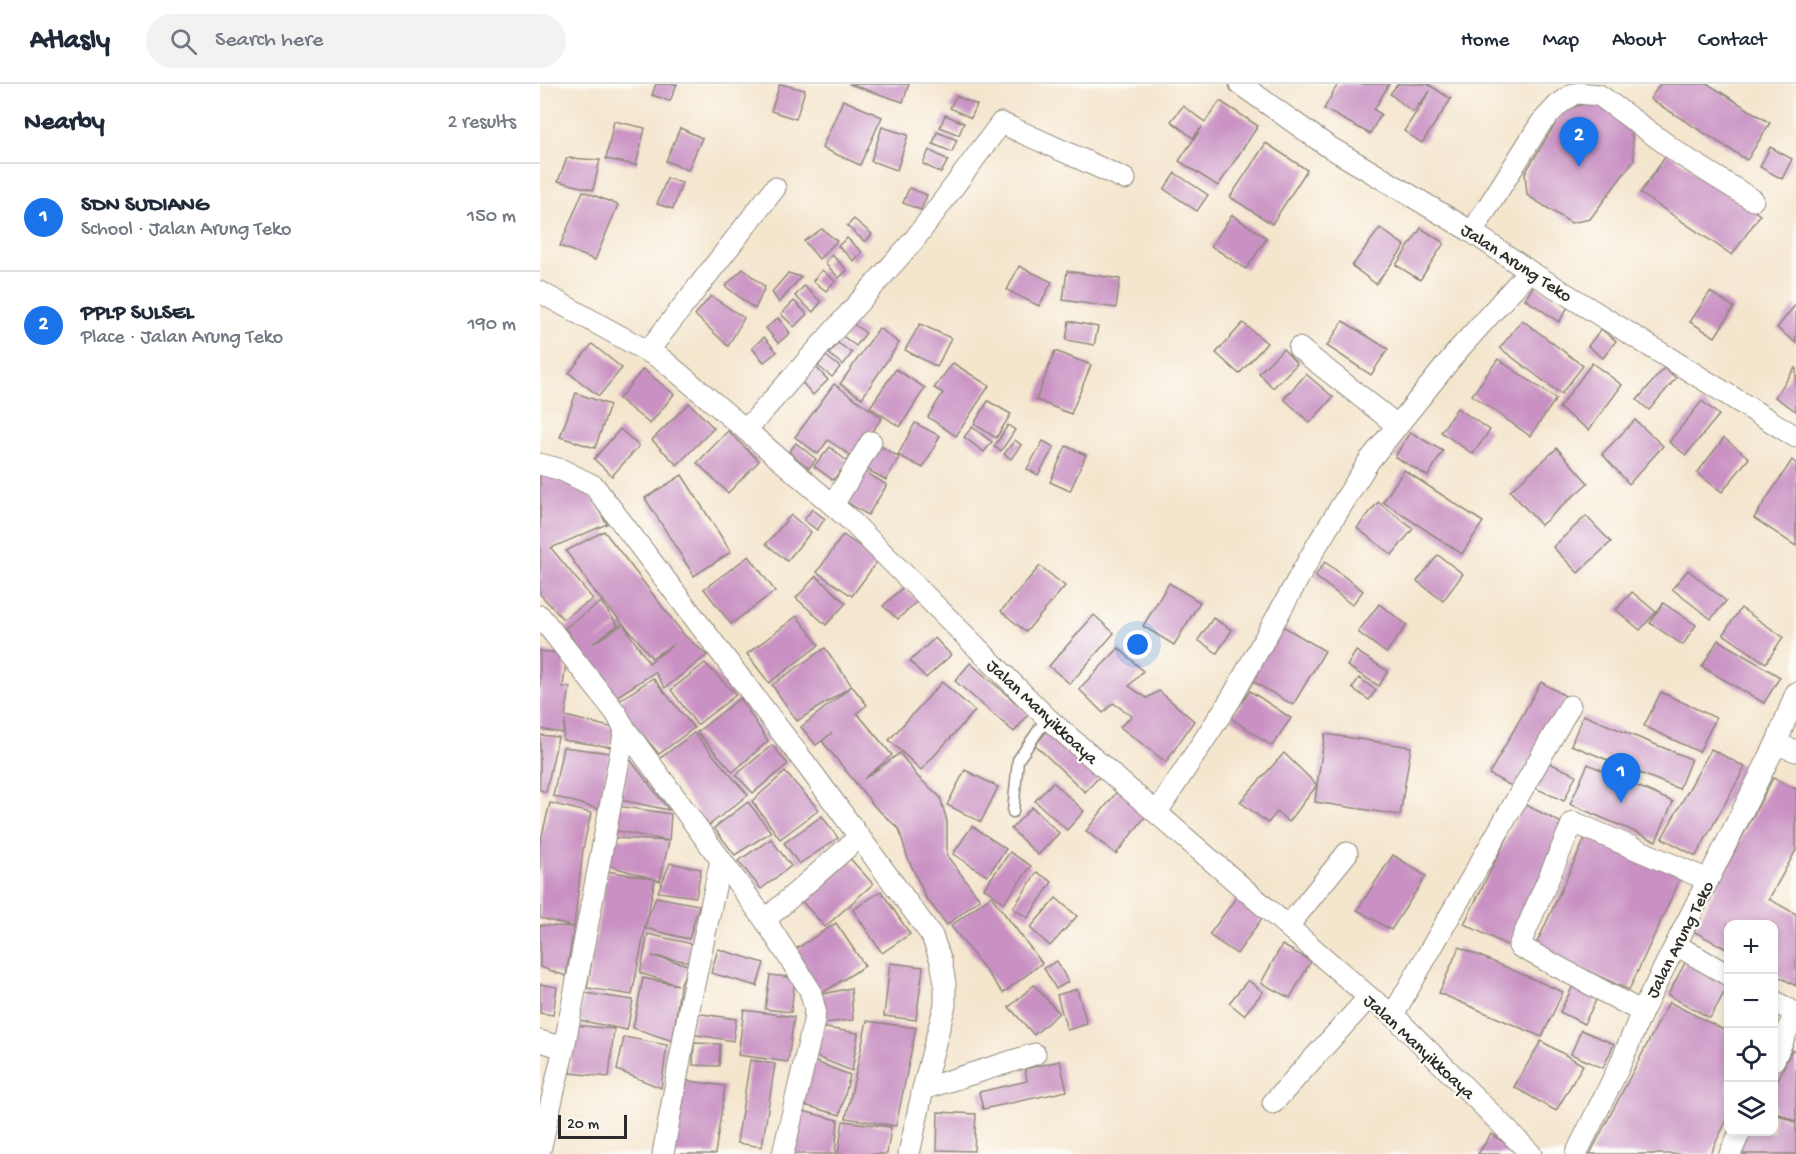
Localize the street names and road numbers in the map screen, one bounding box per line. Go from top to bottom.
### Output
street label: Jalan Arung Teko [1456,220,1575,308]
street label: Jalan Manyikkoaya [981,656,1102,770]
street label: Jalan Arung Teko [1643,878,1720,1002]
street label: Jalan Manyikkoaya [1358,991,1479,1105]

